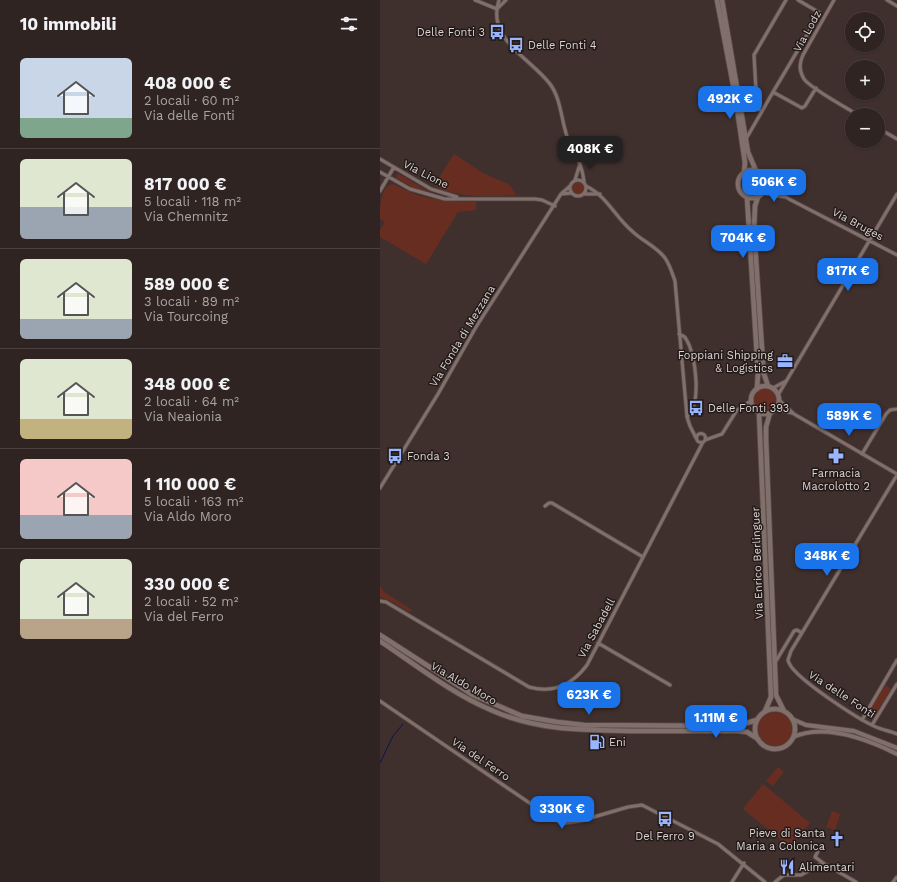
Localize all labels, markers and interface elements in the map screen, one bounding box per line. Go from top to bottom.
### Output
street label: Via Lodz [791,8,824,54]
map controls [845,12,885,148]
button: locate [845,12,885,52]
icon: filters [338,13,360,35]
text: 10 immobili [20,14,116,34]
bus stop icon: Delle Fonti 3 [488,23,506,41]
place label: Delle Fonti 3 [417,26,485,39]
bus stop icon: Delle Fonti 4 [507,36,525,54]
place label: Delle Fonti 4 [528,39,597,52]
button: + [845,60,885,100]
text: 408 000 € [144,73,231,93]
icon: home [52,74,100,122]
pin: 492K € [697,86,763,120]
text: 492K € [707,91,753,106]
text: 2 locali · 60 m² [144,93,239,108]
text: Via delle Fonti [144,108,235,123]
button: − [845,108,885,148]
pin: 408K € [557,136,623,170]
text: 408K € [567,141,613,156]
street label: Via Lione [401,158,451,191]
pin: 506K € [741,169,807,203]
text: 817 000 € [144,174,226,194]
text: 506K € [751,174,797,189]
icon: home [52,175,100,223]
text: 5 locali · 118 m² [144,194,241,209]
street label: Via Bruges [830,206,886,243]
text: Via Chemnitz [144,209,228,224]
pin: 704K € [710,225,776,259]
text: 704K € [720,230,766,245]
pin: 817K € [815,258,881,292]
text: 817K € [826,263,870,278]
text: 589 000 € [144,274,230,294]
icon: home [52,275,100,323]
street label: Via Fonda di Mezzana [427,283,498,389]
text: 3 locali · 89 m² [144,294,239,309]
text: Via Tourcoing [144,309,228,324]
place label: Foppiani Shipping & Logistics [678,349,773,375]
office icon: Foppiani Shipping & Logistics [776,352,794,370]
text: 348 000 € [144,374,230,394]
icon: home [52,375,100,423]
text: 2 locali · 64 m² [144,394,239,409]
bus stop icon: Delle Fonti 393 [687,399,705,417]
place label: Delle Fonti 393 [708,402,789,415]
pin: 589K € [816,403,882,437]
text: 589K € [826,408,872,423]
text: Via Neaionia [144,409,222,424]
bus stop icon: Fonda 3 [386,447,404,465]
pharmacy icon: Farmacia Macrolotto 2 [827,447,845,465]
place label: Fonda 3 [407,450,450,463]
place label: Farmacia Macrolotto 2 [802,467,870,493]
text: 1 110 000 € [144,474,236,494]
icon: home [52,475,100,523]
text: 5 locali · 163 m² [144,494,244,509]
street label: Via Enrico Berlinguer [749,506,766,619]
text: Via Aldo Moro [144,509,232,524]
pin: 348K € [794,543,860,577]
text: 348K € [804,548,850,563]
text: 330 000 € [144,574,230,594]
icon: home [52,575,100,623]
text: 2 locali · 52 m² [144,594,238,609]
street label: Via Sabadell [575,595,618,660]
text: Via del Ferro [144,609,224,624]
street label: Via Aldo Moro [428,659,499,708]
street label: Via delle Fonti [806,668,878,721]
pin: 623K € [556,682,622,716]
text: 623K € [566,687,612,702]
pin: 1.11M € [679,705,753,739]
text: 1.11M € [694,710,738,725]
fuel station icon: Eni [588,733,606,751]
street label: Via del Ferro [449,735,512,784]
place label: Eni [609,736,626,749]
pin: 330K € [529,796,595,830]
text: 330K € [539,801,585,816]
bus stop icon: Del Ferro 9 [656,810,674,828]
place label: Pieve di Santa Maria a Colonica [736,827,825,853]
place label: Del Ferro 9 [635,830,695,843]
church icon: Pieve di Santa Maria a Colonica [828,830,846,848]
restaurant icon: Alimentari [778,858,796,876]
place label: Alimentari [799,861,854,874]

